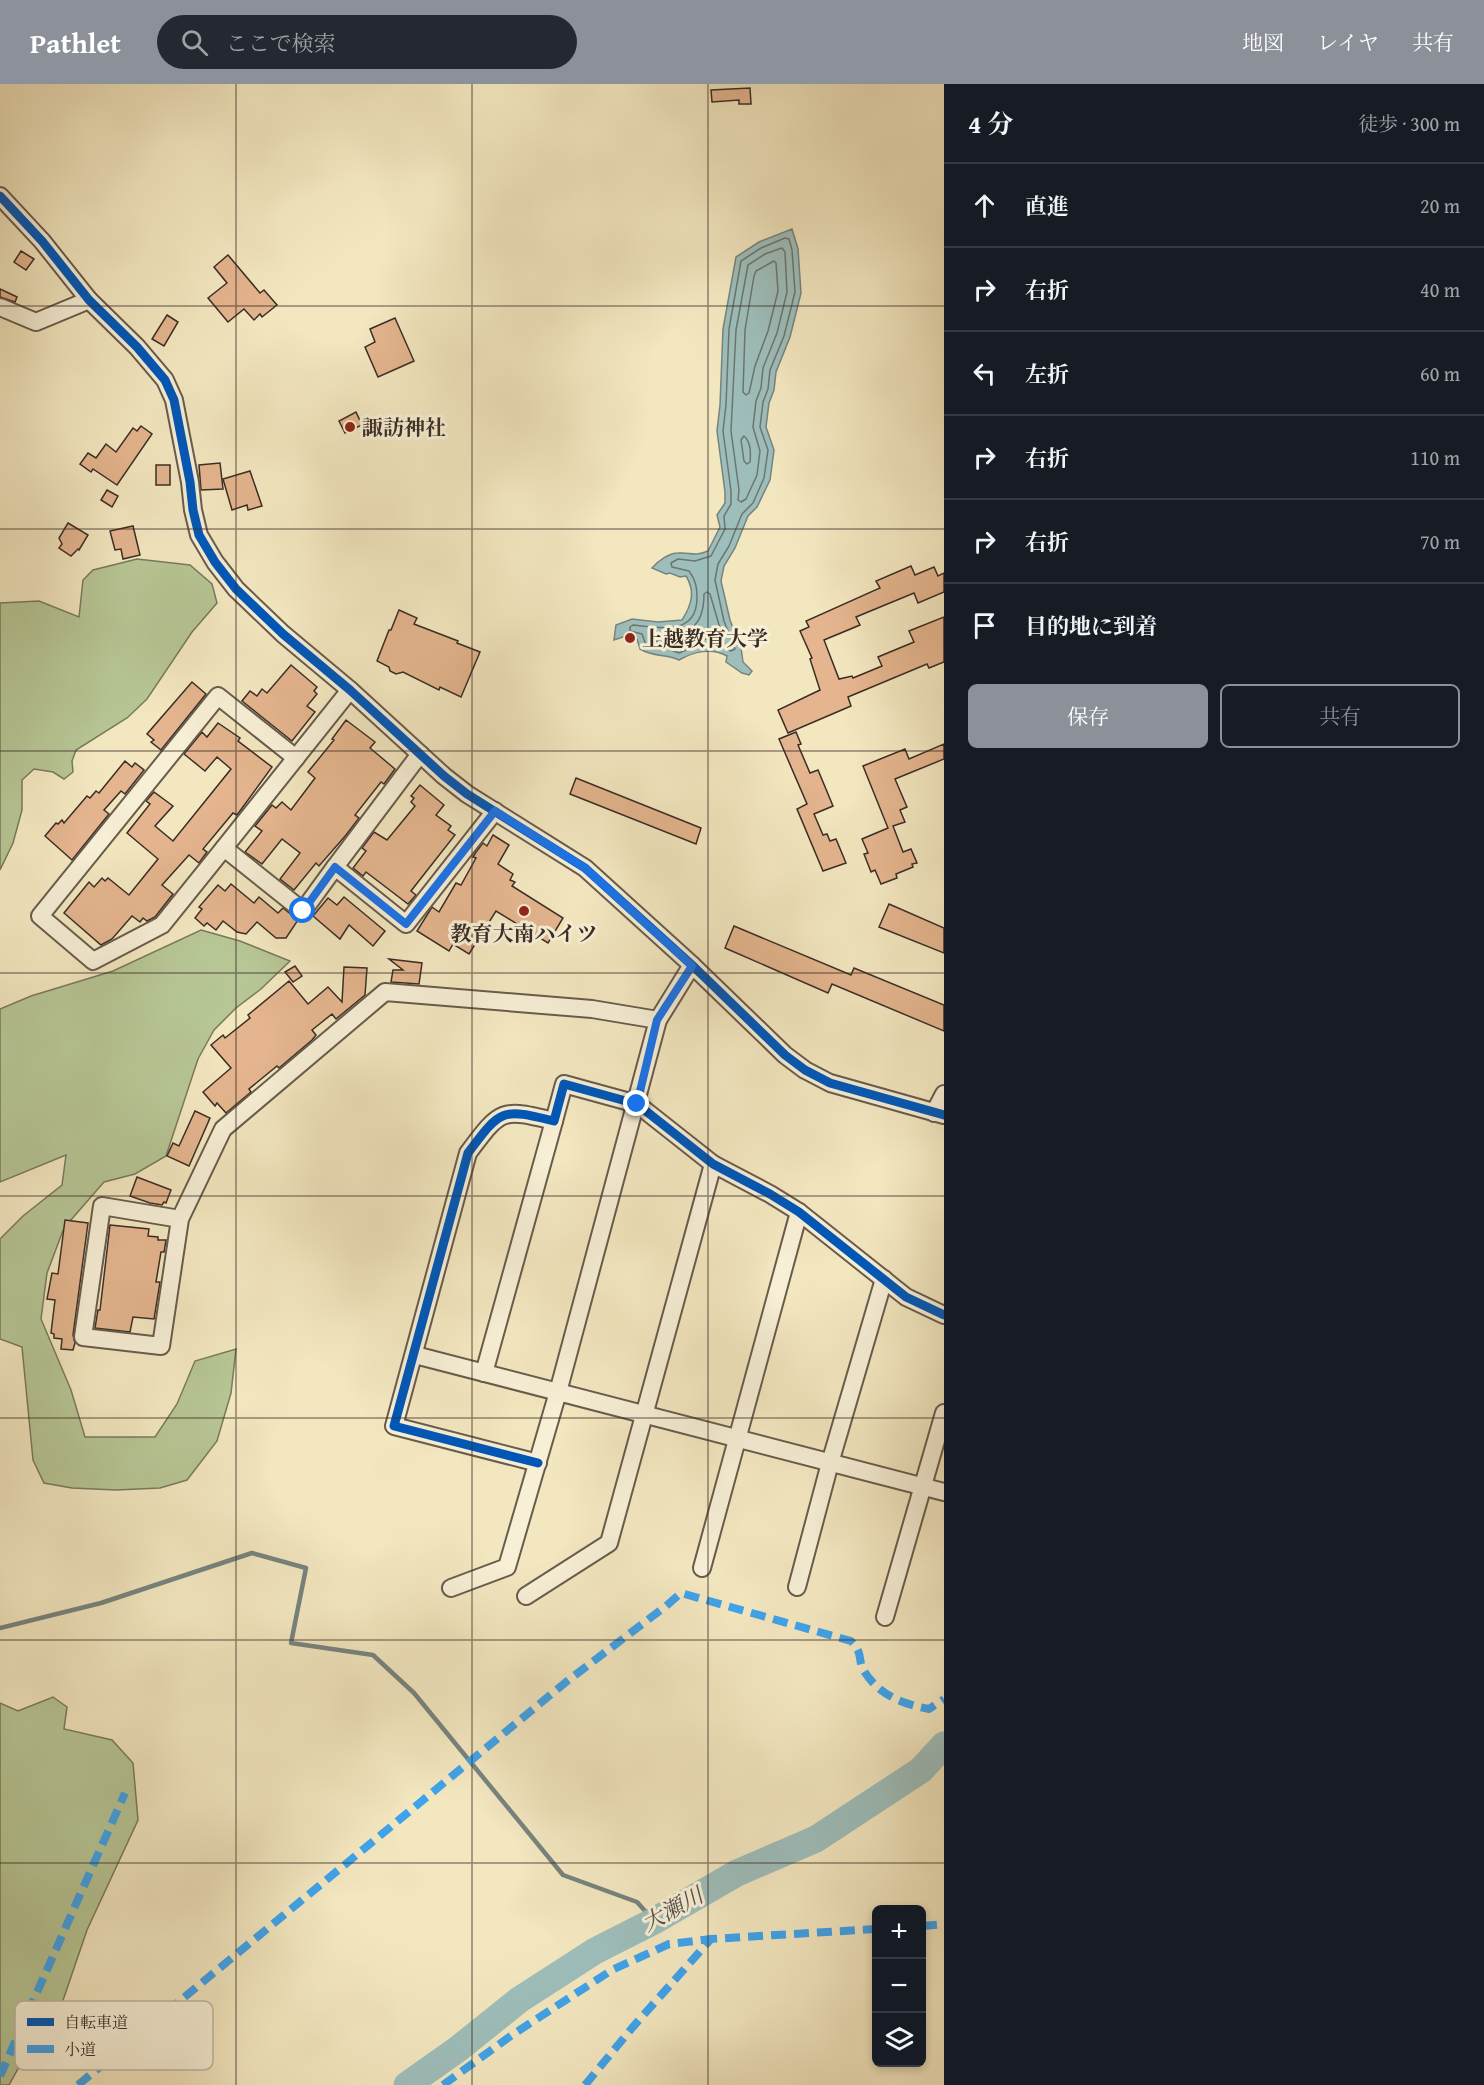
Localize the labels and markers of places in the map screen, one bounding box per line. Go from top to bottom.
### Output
place label: 諏訪神社 [362,412,446,443]
marker: 諏訪神社 [343,420,357,434]
place label: 上越教育大学 [642,623,768,654]
marker: 上越教育大学 [623,631,637,645]
marker: 教育大南ハイツ [517,904,531,918]
place label: 教育大南ハイツ [451,918,598,949]

